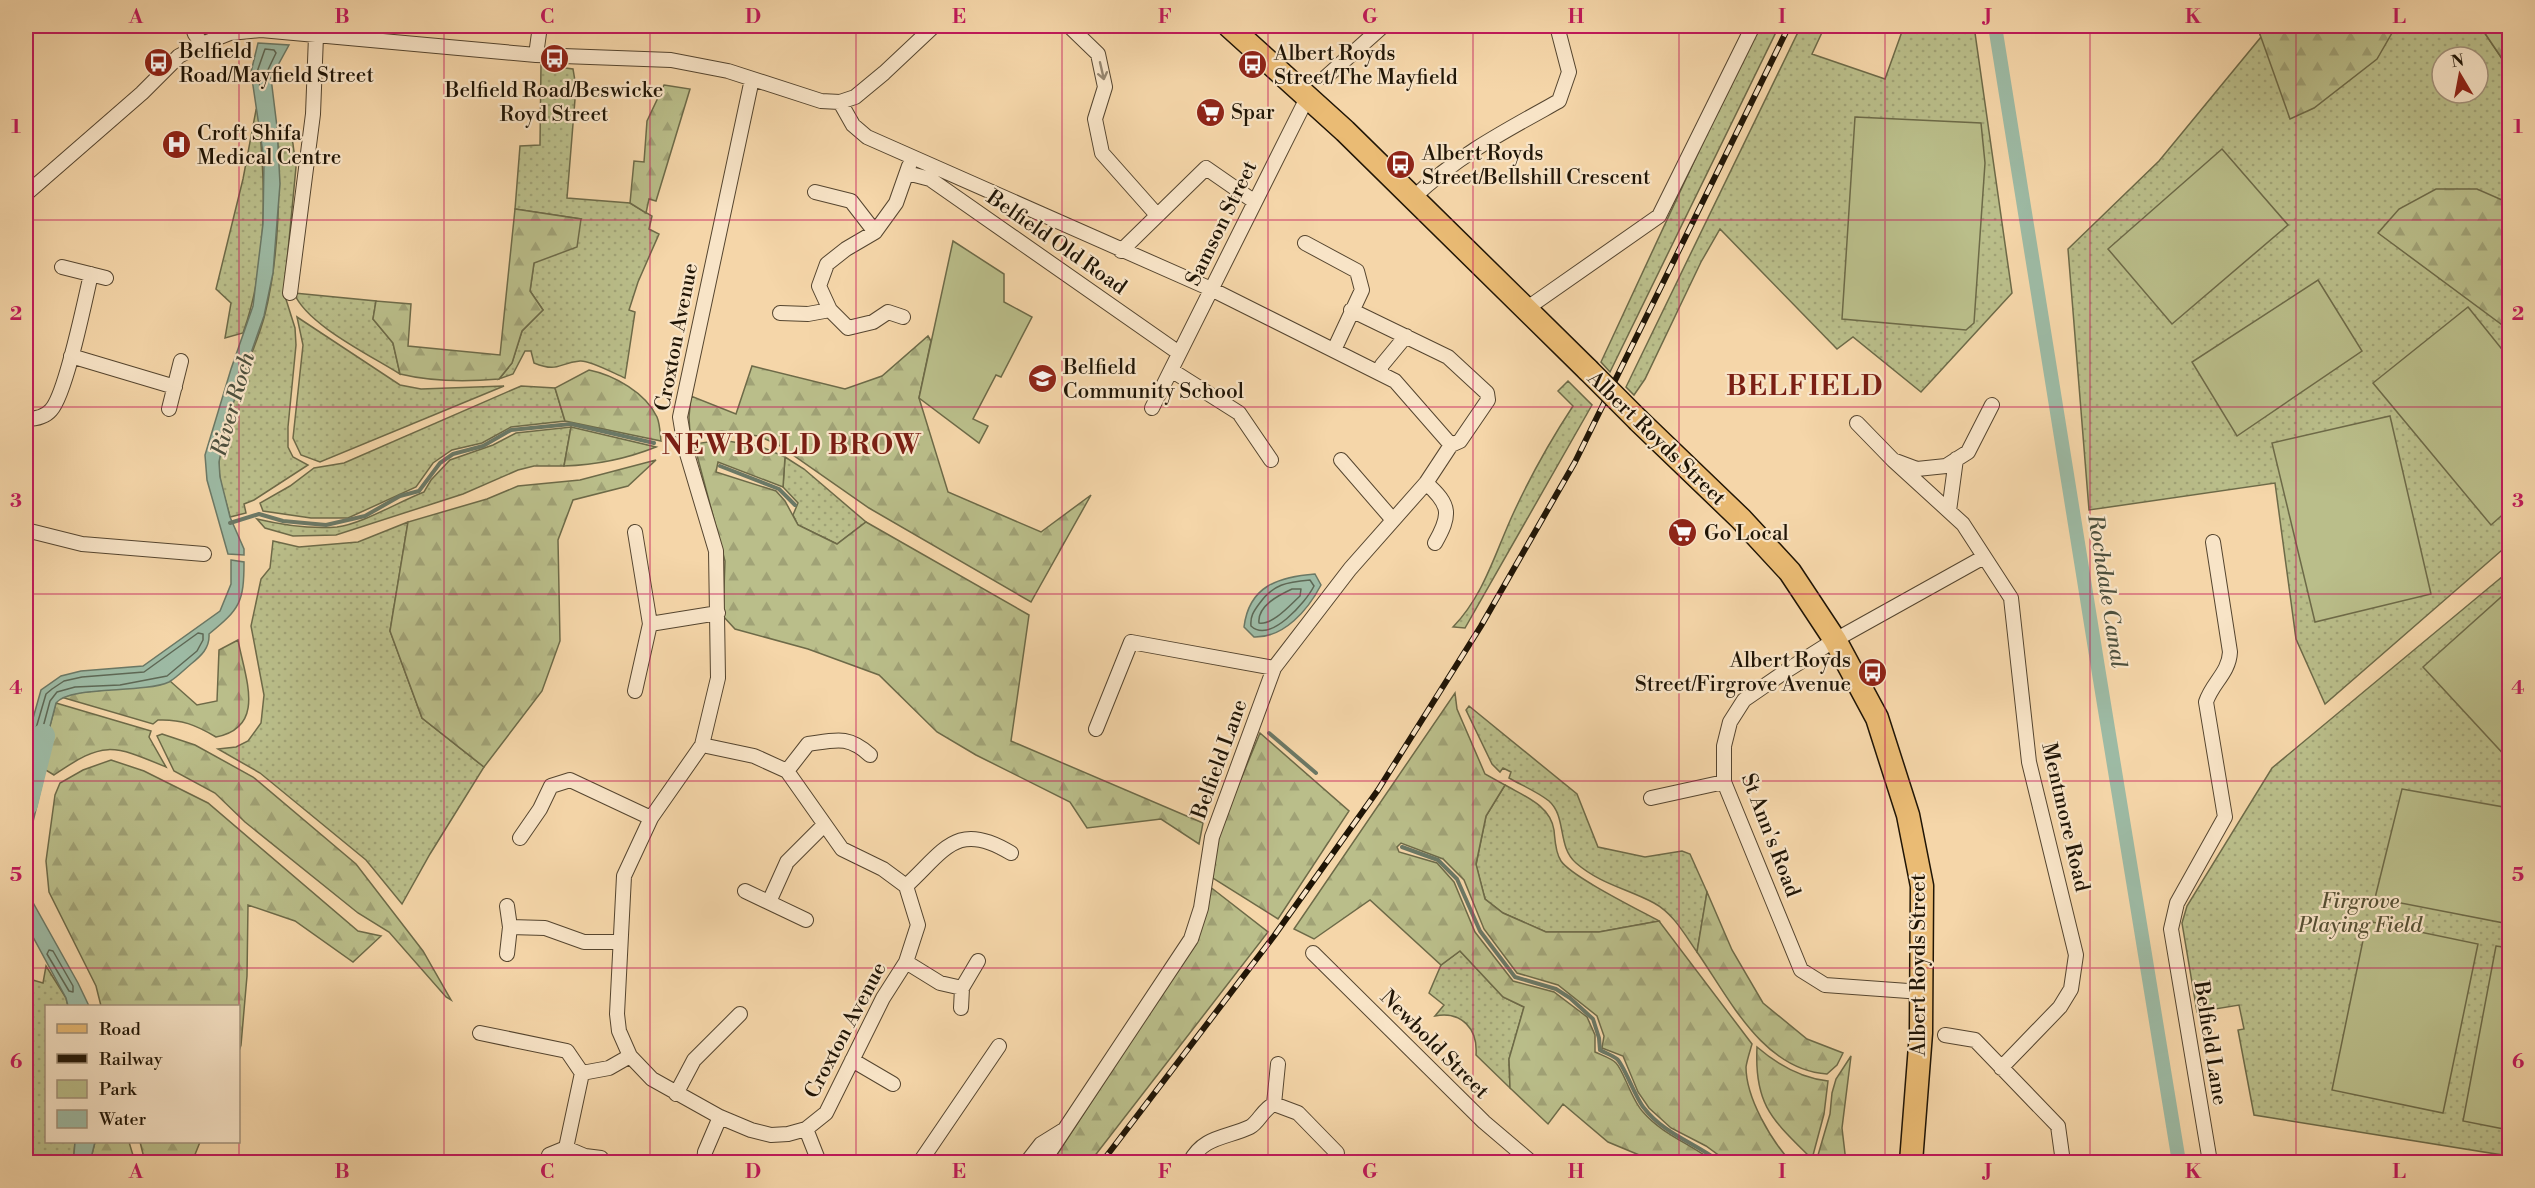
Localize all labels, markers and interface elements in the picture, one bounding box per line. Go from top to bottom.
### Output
text: A [128,5,144,30]
text: B [334,5,350,30]
text: C [540,5,554,30]
text: D [745,5,761,30]
text: E [952,5,966,30]
text: F [1158,5,1172,30]
text: G [1362,5,1378,30]
text: H [1568,5,1585,30]
text: I [1778,5,1786,30]
text: J [1981,5,1992,30]
text: K [2185,5,2202,30]
text: L [2392,5,2406,30]
place label: Belfield Road/Mayfield Street [178,39,374,89]
place label: Albert Royds Street/The Mayfield [1273,41,1458,91]
bus stop icon: Belfield Road/Beswicke Royd Street [538,43,570,75]
north arrow [2430,45,2490,105]
bus stop icon: Belfield Road/Mayfield Street [142,47,174,79]
bus stop icon: Albert Royds Street/The Mayfield [1237,49,1269,81]
text: N [2450,50,2466,72]
one-way arrow [1097,61,1108,81]
place label: Belfield Road/Beswicke Royd Street [444,78,663,128]
supermarket icon: Spar [1194,96,1226,128]
place label: Spar [1231,100,1275,126]
text: 1 [11,115,21,140]
text: 1 [2513,115,2523,140]
place label: Croft Shifa Medical Centre [197,121,341,171]
hospital icon: Croft Shifa Medical Centre [160,129,192,161]
place label: Albert Royds Street/Bellshill Crescent [1421,141,1651,191]
bus stop icon: Albert Royds Street/Bellshill Crescent [1385,149,1417,181]
street label: Samson Street [1180,156,1264,290]
street label: Belfield Old Road [981,184,1132,301]
street label: Croxton Avenue [650,261,704,413]
text: 2 [10,302,22,327]
text: 2 [2512,302,2524,327]
water label: River Roch [205,349,261,460]
place label: Belfield Community School [1062,355,1244,405]
school or university icon: Belfield Community School [1026,363,1058,395]
street label: Albert Royds Street [1581,365,1731,512]
district label: BELFIELD [1726,370,1884,404]
district label: NEWBOLD BROW [662,429,922,463]
text: 3 [10,489,22,514]
text: 3 [2512,489,2524,514]
water label: Rochdale Canal [2081,512,2132,670]
supermarket icon: Go Local [1667,517,1699,549]
place label: Go Local [1704,521,1789,547]
place label: Albert Royds Street/Firgrove Avenue [1635,648,1851,698]
bus stop icon: Albert Royds Street/Firgrove Avenue [1856,656,1888,688]
text: 4 [9,676,23,701]
text: 4 [2511,676,2525,701]
street label: Belfield Lane [1186,696,1254,824]
street label: Mentmore Road [2035,740,2095,894]
street label: St Ann's Road [1735,770,1806,901]
text: 5 [10,863,22,888]
text: 5 [2512,863,2524,888]
street label: Albert Royds Street [1906,873,1932,1057]
park label: Firgrove Playing Field [2297,889,2423,939]
street label: Croxton Avenue [799,958,893,1103]
street label: Belfield Lane [2187,978,2233,1107]
street label: Newbold Street [1374,985,1495,1105]
legend [45,1005,240,1143]
text: Road [99,1018,142,1041]
text: Railway [99,1048,163,1071]
text: 6 [10,1050,23,1075]
text: 6 [2512,1050,2525,1075]
text: Park [99,1078,138,1101]
text: Water [98,1108,147,1131]
text: A [128,1160,144,1185]
text: B [334,1160,350,1185]
text: C [540,1160,554,1185]
text: D [745,1160,761,1185]
text: E [952,1160,966,1185]
text: F [1158,1160,1172,1185]
text: G [1362,1160,1378,1185]
text: H [1568,1160,1585,1185]
text: I [1778,1160,1786,1185]
text: J [1981,1160,1992,1185]
text: K [2185,1160,2202,1185]
text: L [2392,1160,2406,1185]

